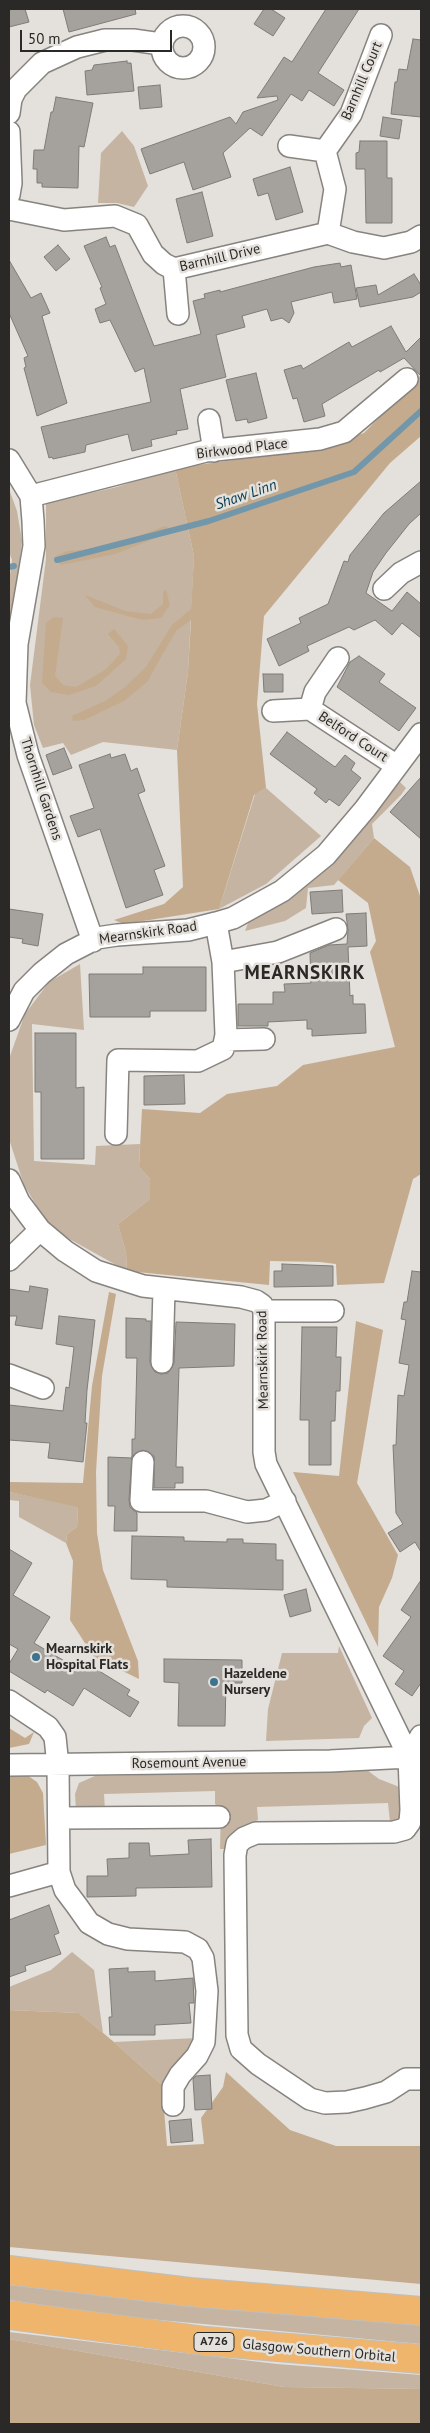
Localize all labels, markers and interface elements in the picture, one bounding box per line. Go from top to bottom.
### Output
scale bar [22,20,175,52]
text: 50 m [28,29,61,48]
street label: Barnhill Court [338,39,386,123]
street label: Barnhill Drive [178,241,262,275]
street label: Birkwood Place [195,435,289,463]
water label: Shaw Linn [213,476,279,514]
street label: Belford Court [315,708,391,766]
street label: Thornhill Gardens [16,735,66,843]
street label: Mearnskirk Road [98,918,198,948]
district label: MEARNSKIRK [243,963,367,985]
street label: Mearnskirk Road [254,1310,272,1410]
place label: Mearnskirk Hospital Flats [46,1641,128,1674]
marker: Mearnskirk Hospital Flats [30,1651,42,1663]
place label: Hazeldene Nursery [224,1666,287,1698]
marker: Hazeldene Nursery [208,1676,220,1688]
street label: Rosemount Avenue [132,1754,246,1772]
road number: A726 [194,2332,234,2352]
street label: Glasgow Southern Orbital [242,2336,396,2366]

